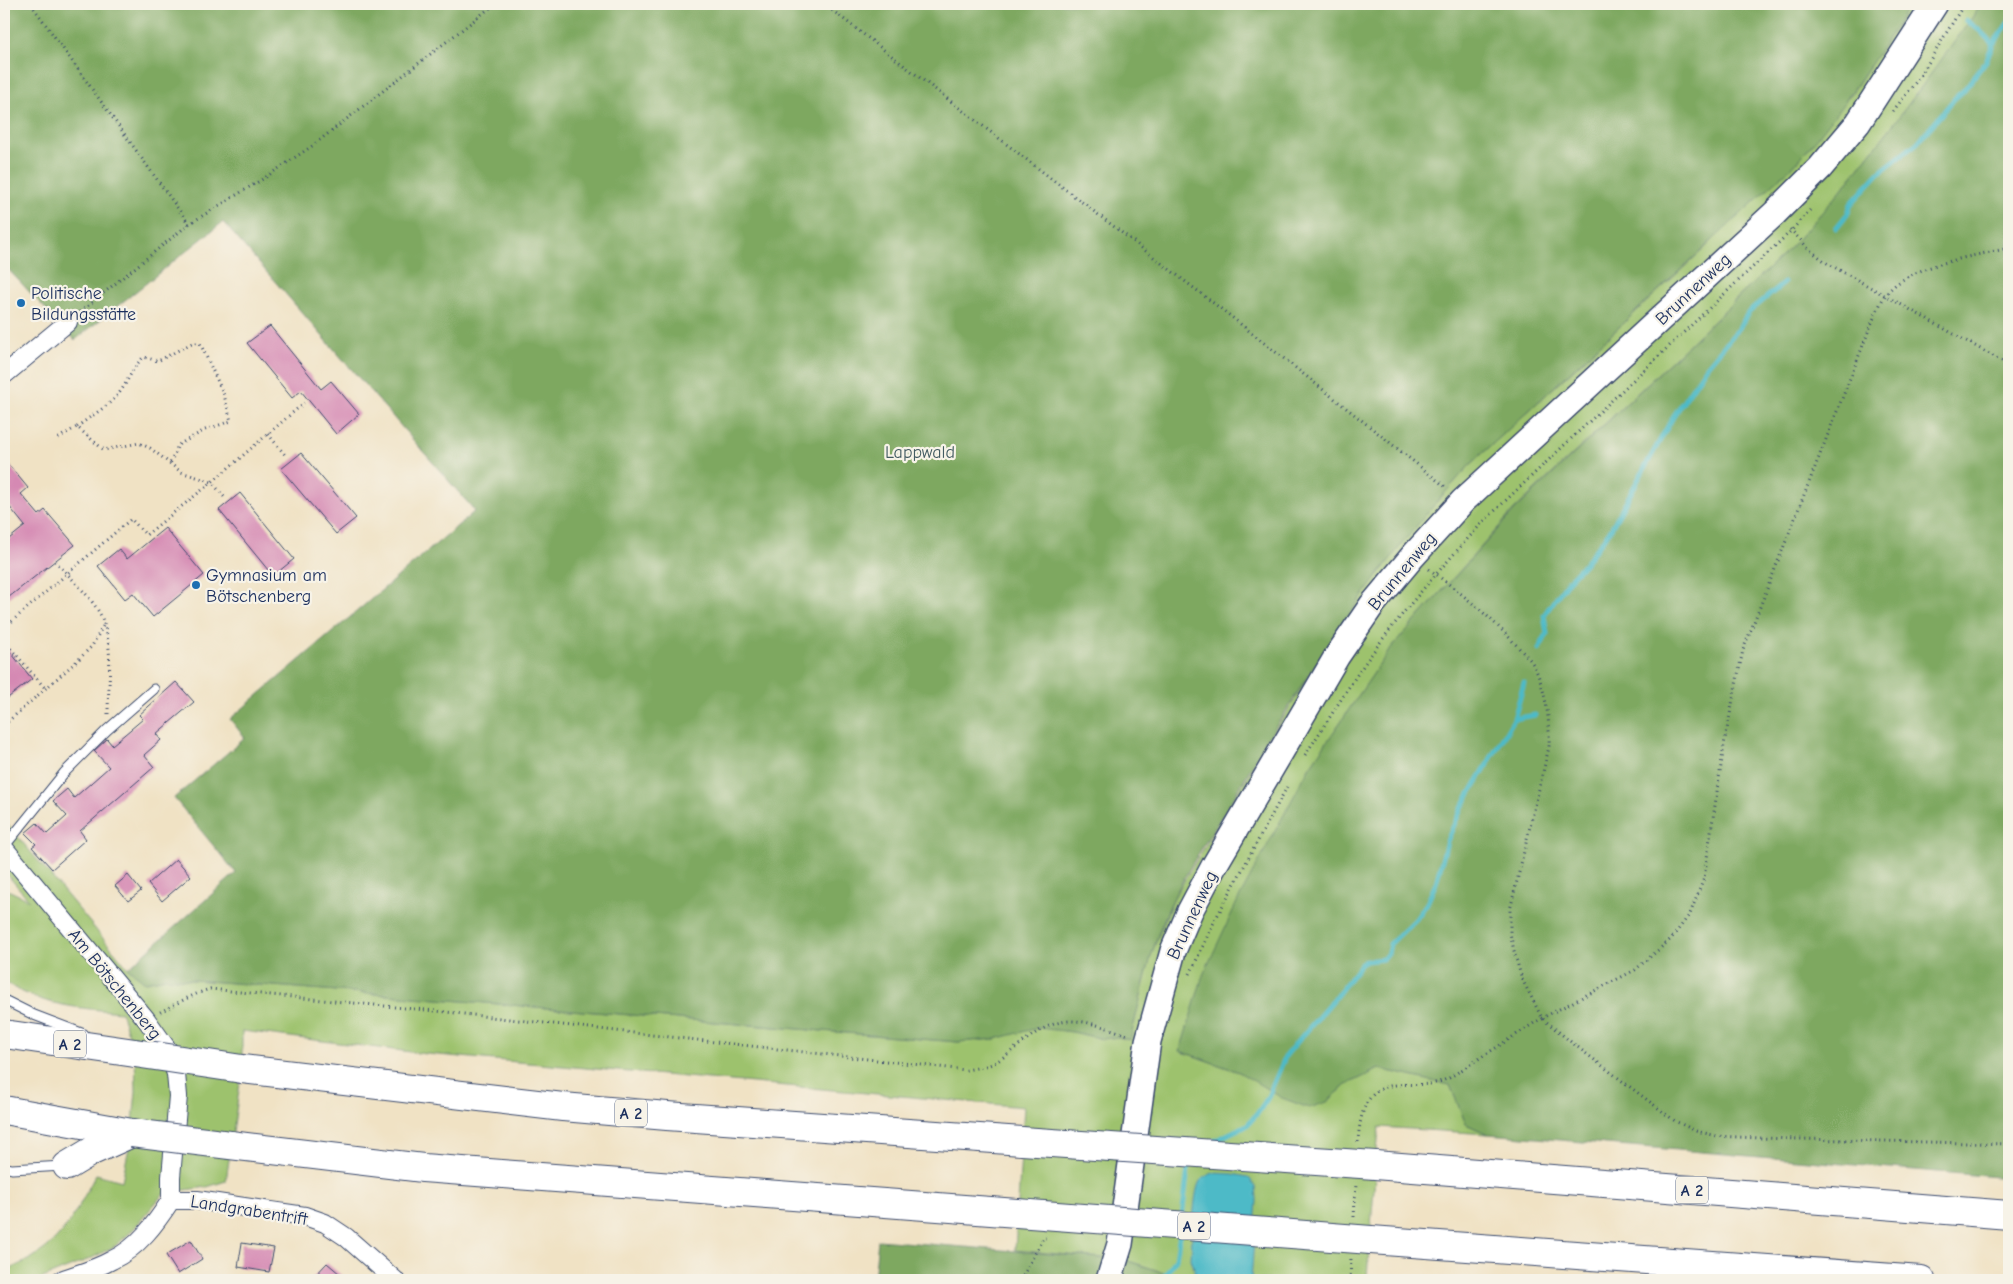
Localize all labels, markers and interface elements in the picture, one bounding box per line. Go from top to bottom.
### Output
street label: Brunnenweg [1651,249,1735,330]
place label: Politische Bildungsstätte [31,283,136,325]
marker: Politische Bildungsstätte [15,297,27,309]
park label: Lappwald [885,442,955,463]
street label: Brunnenweg [1364,528,1441,615]
place label: Gymnasium am Bötschenberg [206,565,327,607]
marker: Gymnasium am Bötschenberg [190,579,202,591]
street label: Brunnenweg [1163,868,1222,963]
street label: Am Bötschenberg [63,925,166,1044]
road number: A 2 [54,1030,86,1058]
road number: A 2 [615,1100,647,1126]
road number: A 2 [1676,1176,1708,1204]
street label: Landgrabentrift [189,1191,310,1230]
road number: A 2 [1178,1212,1210,1240]

